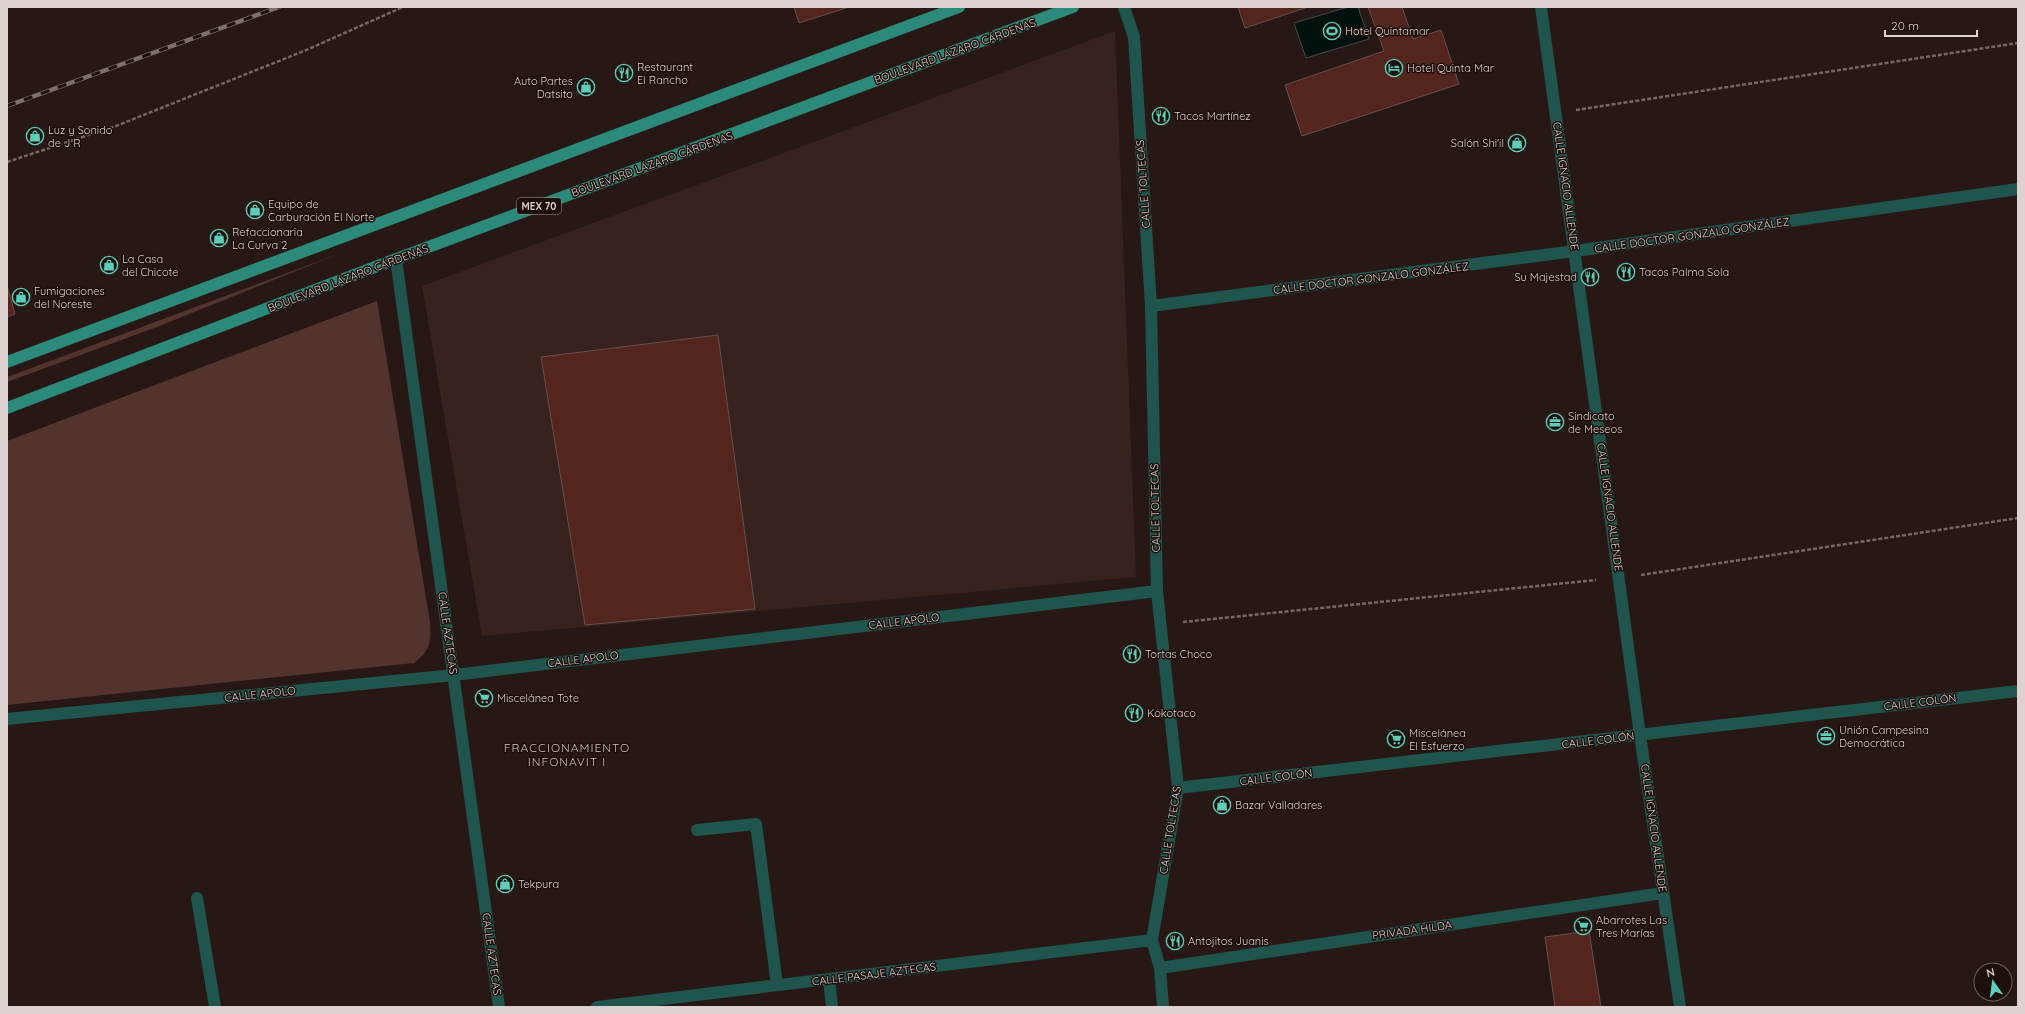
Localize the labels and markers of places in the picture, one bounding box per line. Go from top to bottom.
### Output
sports icon: Hotel Quintamar [1322,21,1342,41]
place label: Hotel Quintamar [1345,24,1431,38]
hotel icon: Hotel Quinta Mar [1384,58,1404,78]
place label: Restaurant El Rancho [637,60,693,87]
place label: Hotel Quinta Mar [1407,61,1495,75]
restaurant icon: Restaurant El Rancho [614,63,634,83]
place label: Auto Partes Datsito [514,74,573,101]
shop icon: Auto Partes Datsito [576,77,596,97]
restaurant icon: Tacos Martínez [1151,106,1171,126]
place label: Tacos Martínez [1174,109,1251,123]
place label: Luz y Sonido de J R [48,123,113,150]
shop icon: Luz y Sonido de J R [25,126,45,146]
shop icon: Salón Shi'il [1507,133,1527,153]
place label: Salón Shi'il [1451,136,1504,150]
place label: Equipo de Carburación El Norte [268,197,374,224]
shop icon: Equipo de Carburación El Norte [245,200,265,220]
place label: Refaccionaria La Curva 2 [232,225,303,252]
shop icon: Refaccionaria La Curva 2 [209,228,229,248]
place label: La Casa del Chicote [122,252,178,279]
shop icon: La Casa del Chicote [99,255,119,275]
restaurant icon: Tacos Palma Sola [1616,262,1636,282]
place label: Tacos Palma Sola [1639,265,1729,279]
restaurant icon: Su Majestad [1580,267,1600,287]
place label: Su Majestad [1514,270,1577,284]
place label: Fumigaciones del Noreste [34,284,105,311]
shop icon: Fumigaciones del Noreste [11,287,31,307]
place label: Sindicato de Meseos [1568,409,1622,436]
office icon: Sindicato de Meseos [1545,412,1565,432]
restaurant icon: Tortas Choco [1122,644,1142,664]
place label: Tortas Choco [1145,647,1213,661]
supermarket icon: Miscelánea Tote [474,688,494,708]
place label: Miscelánea Tote [497,691,579,705]
restaurant icon: Kokotaco [1124,703,1144,723]
place label: Kokotaco [1147,706,1196,720]
place label: Unión Campesina Democrática [1839,723,1929,750]
place label: Miscelánea El Esfuerzo [1409,726,1466,753]
office icon: Unión Campesina Democrática [1816,726,1836,746]
supermarket icon: Miscelánea El Esfuerzo [1386,729,1406,749]
shop icon: Bazar Valladares [1212,795,1232,815]
place label: Bazar Valladares [1235,798,1322,812]
shop icon: Tekpura [495,874,515,894]
place label: Tekpura [518,877,559,891]
place label: Abarrotes Las Tres Marías [1596,913,1667,940]
supermarket icon: Abarrotes Las Tres Marías [1573,916,1593,936]
restaurant icon: Antojitos Juanis [1165,931,1185,951]
place label: Antojitos Juanis [1188,934,1269,948]

